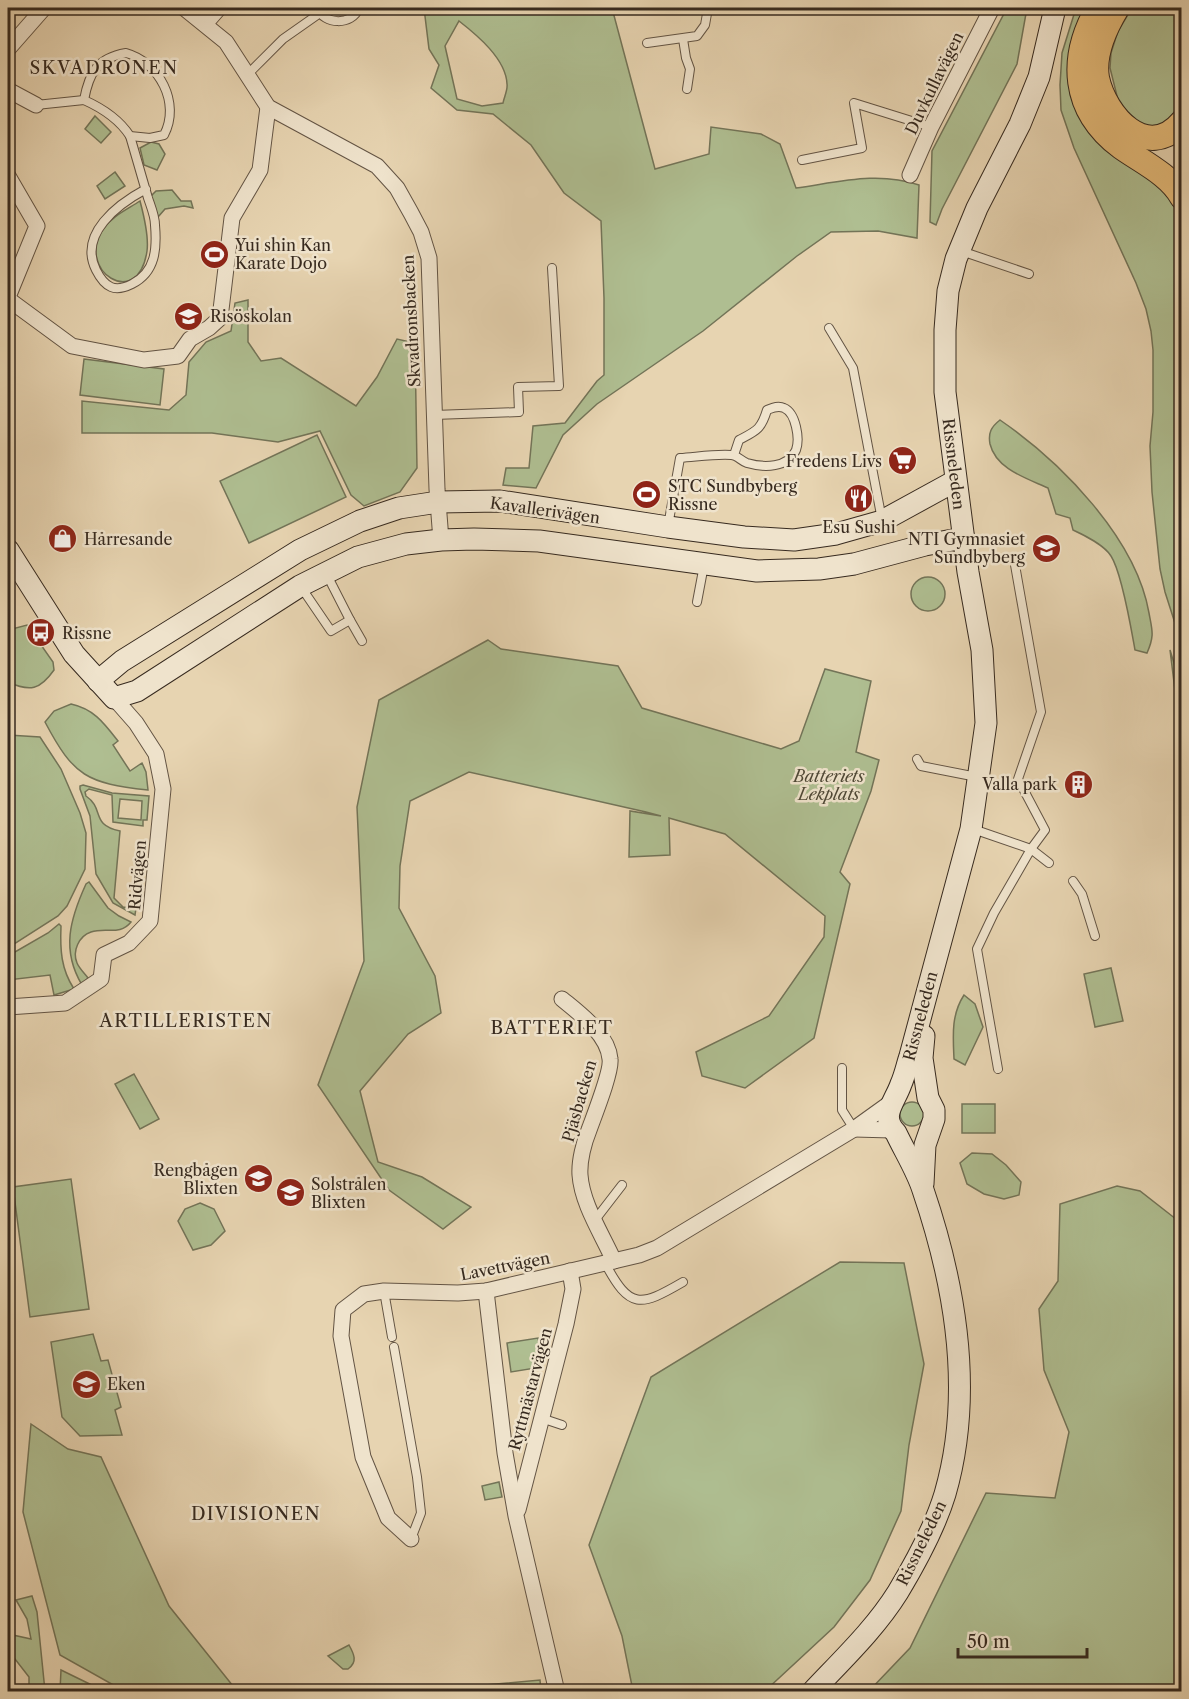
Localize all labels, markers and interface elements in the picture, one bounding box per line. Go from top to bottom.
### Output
street label: Duvkullavägen [901,28,967,138]
district label: SKVADRONEN [29,57,179,79]
place label: Yui shin Kan Karate Dojo [234,235,331,273]
sports icon: Yui shin Kan Karate Dojo [198,238,230,270]
street label: Skvadronsbacken [398,254,424,388]
school or university icon: Risöskolan [173,300,205,332]
place label: Risöskolan [210,306,292,326]
street label: Rissneleden [938,417,970,511]
supermarket icon: Fredens Livs [887,445,919,477]
place label: Fredens Livs [786,451,882,471]
place label: STC Sundbyberg Rissne [668,476,798,514]
sports icon: STC Sundbyberg Rissne [631,479,663,511]
restaurant icon: Esu Sushi [843,483,875,515]
street label: Kavallerivägen [489,492,601,528]
place label: Esu Sushi [822,517,896,537]
shop icon: Hårresande [47,523,79,555]
place label: Hårresande [84,529,172,549]
place label: NTI Gymnasiet Sundbyberg [908,529,1026,567]
school or university icon: NTI Gymnasiet Sundbyberg [1030,532,1062,564]
bus stop icon: Rissne [25,617,57,649]
place label: Rissne [62,623,112,643]
park label: Batteriets Lekplats [792,766,864,804]
building icon: Valla park [1062,768,1094,800]
place label: Valla park [981,774,1058,794]
street label: Ridvägen [124,839,150,911]
street label: Rissneleden [898,969,942,1063]
district label: ARTILLERISTEN [98,1010,273,1032]
district label: BATTERIET [491,1017,613,1039]
street label: Pjäsbacken [558,1058,600,1144]
place label: Rengbågen Blixten [154,1160,238,1198]
school or university icon: Rengbågen Blixten [243,1163,275,1195]
place label: Solstrålen Blixten [311,1174,387,1212]
school or university icon: Solstrålen Blixten [274,1177,306,1209]
street label: Lavettvägen [458,1248,552,1284]
street label: Ryttmästarvägen [504,1325,556,1453]
school or university icon: Eken [70,1368,102,1400]
place label: Eken [107,1374,146,1394]
street label: Rissneleden [892,1497,950,1589]
district label: DIVISIONEN [191,1503,321,1525]
scale bar [958,1621,1087,1659]
text: 50 m [967,1631,1010,1653]

